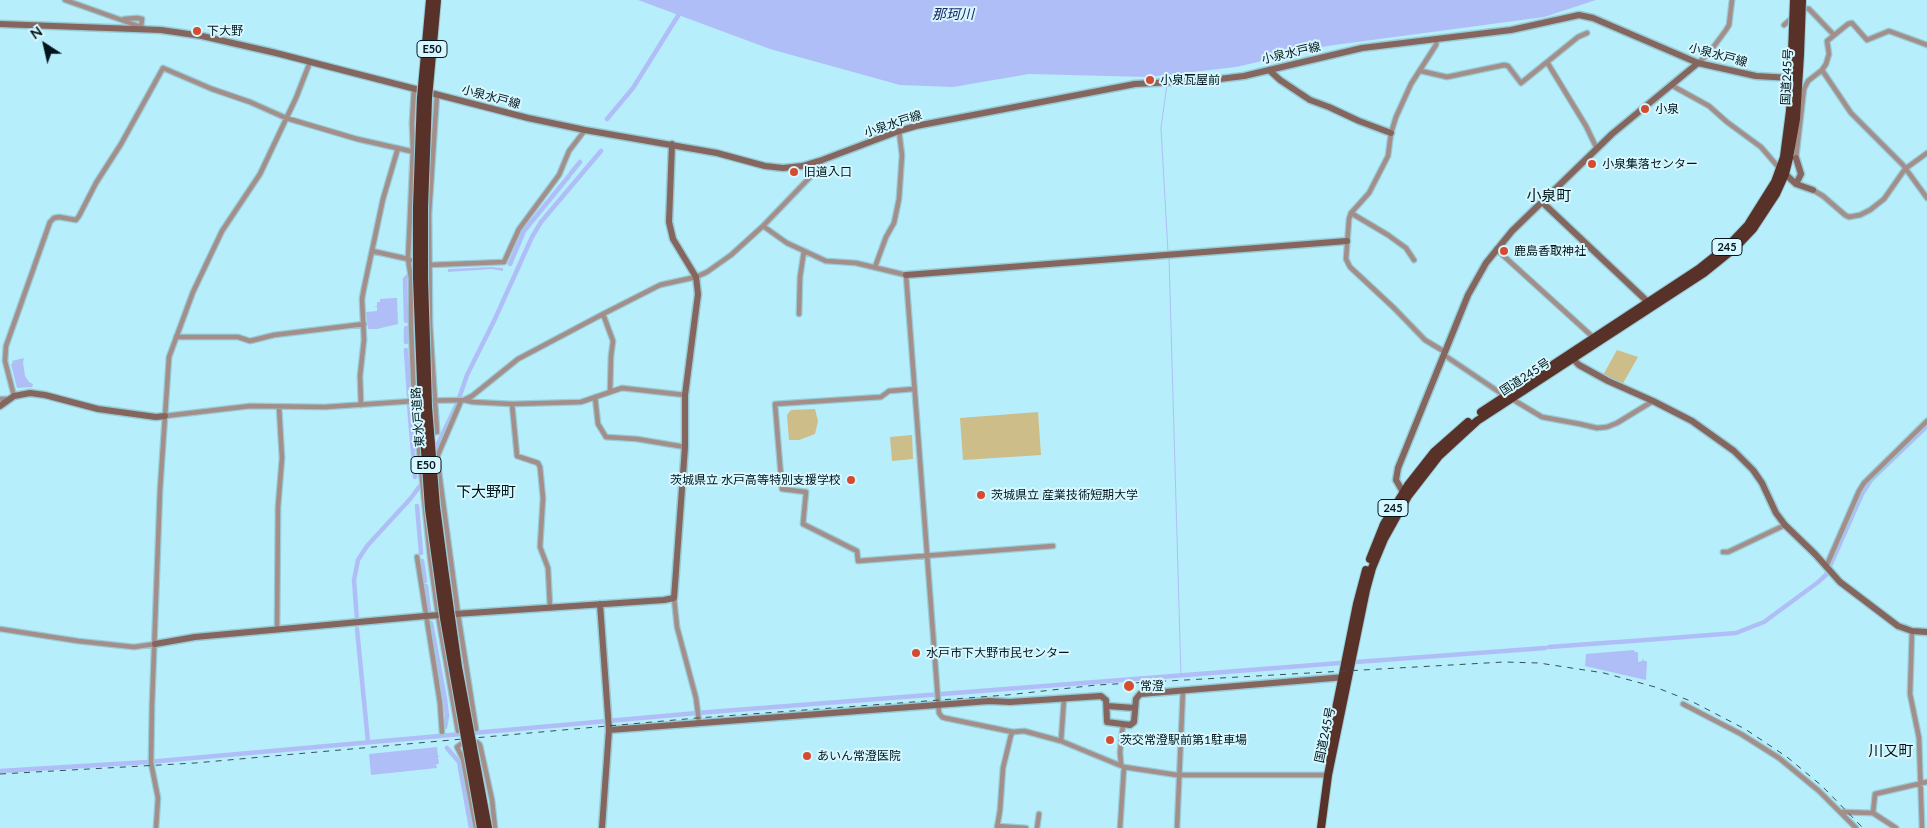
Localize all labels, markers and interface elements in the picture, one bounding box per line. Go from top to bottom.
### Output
water label: 那珂川 [932,6,974,22]
north arrow [20,20,70,70]
text: N [27,22,45,42]
place label: 下大野 [207,24,243,38]
marker: 下大野 [191,25,203,37]
street label: 小泉水戸線 [1260,39,1322,67]
street label: 小泉水戸線 [1687,40,1749,70]
road number: E50 [417,41,447,58]
street label: 国道245号 [1778,48,1796,106]
place label: 小泉瓦屋前 [1160,73,1220,87]
marker: 小泉瓦屋前 [1144,74,1156,86]
street label: 小泉水戸線 [460,82,522,112]
place label: 小泉 [1655,102,1679,116]
marker: 小泉 [1639,103,1651,115]
street label: 小泉水戸線 [862,108,924,140]
place label: 小泉集落センター [1602,157,1698,171]
marker: 小泉集落センター [1586,158,1598,170]
place label: 旧道入口 [804,165,852,179]
marker: 旧道入口 [788,166,800,178]
district label: 小泉町 [1527,187,1571,205]
road number: 245 [1712,238,1742,256]
place label: 鹿島香取神社 [1514,244,1586,258]
marker: 鹿島香取神社 [1498,245,1510,257]
street label: 国道245号 [1497,355,1553,399]
street label: 東水戸道路 [409,387,427,447]
road number: E50 [411,456,441,474]
place label: 茨城県立 水戸高等特別支援学校 [670,473,841,487]
marker: 茨城県立 水戸高等特別支援学校 [845,474,857,486]
district label: 下大野町 [456,483,516,501]
place label: 茨城県立 産業技術短期大学 [991,488,1138,502]
marker: 茨城県立 産業技術短期大学 [975,489,987,501]
road number: 245 [1378,499,1408,516]
place label: 水戸市下大野市民センター [926,646,1070,660]
marker: 水戸市下大野市民センター [910,647,922,659]
marker: 常澄 [1122,679,1136,693]
place label: 常澄 [1140,679,1164,693]
street label: 国道245号 [1312,706,1338,764]
place label: 茨交常澄駅前第1駐車場 [1120,733,1247,747]
marker: 茨交常澄駅前第1駐車場 [1104,734,1116,746]
district label: 川又町 [1869,742,1913,760]
place label: あいん常澄医院 [817,749,901,763]
marker: あいん常澄医院 [801,750,813,762]

